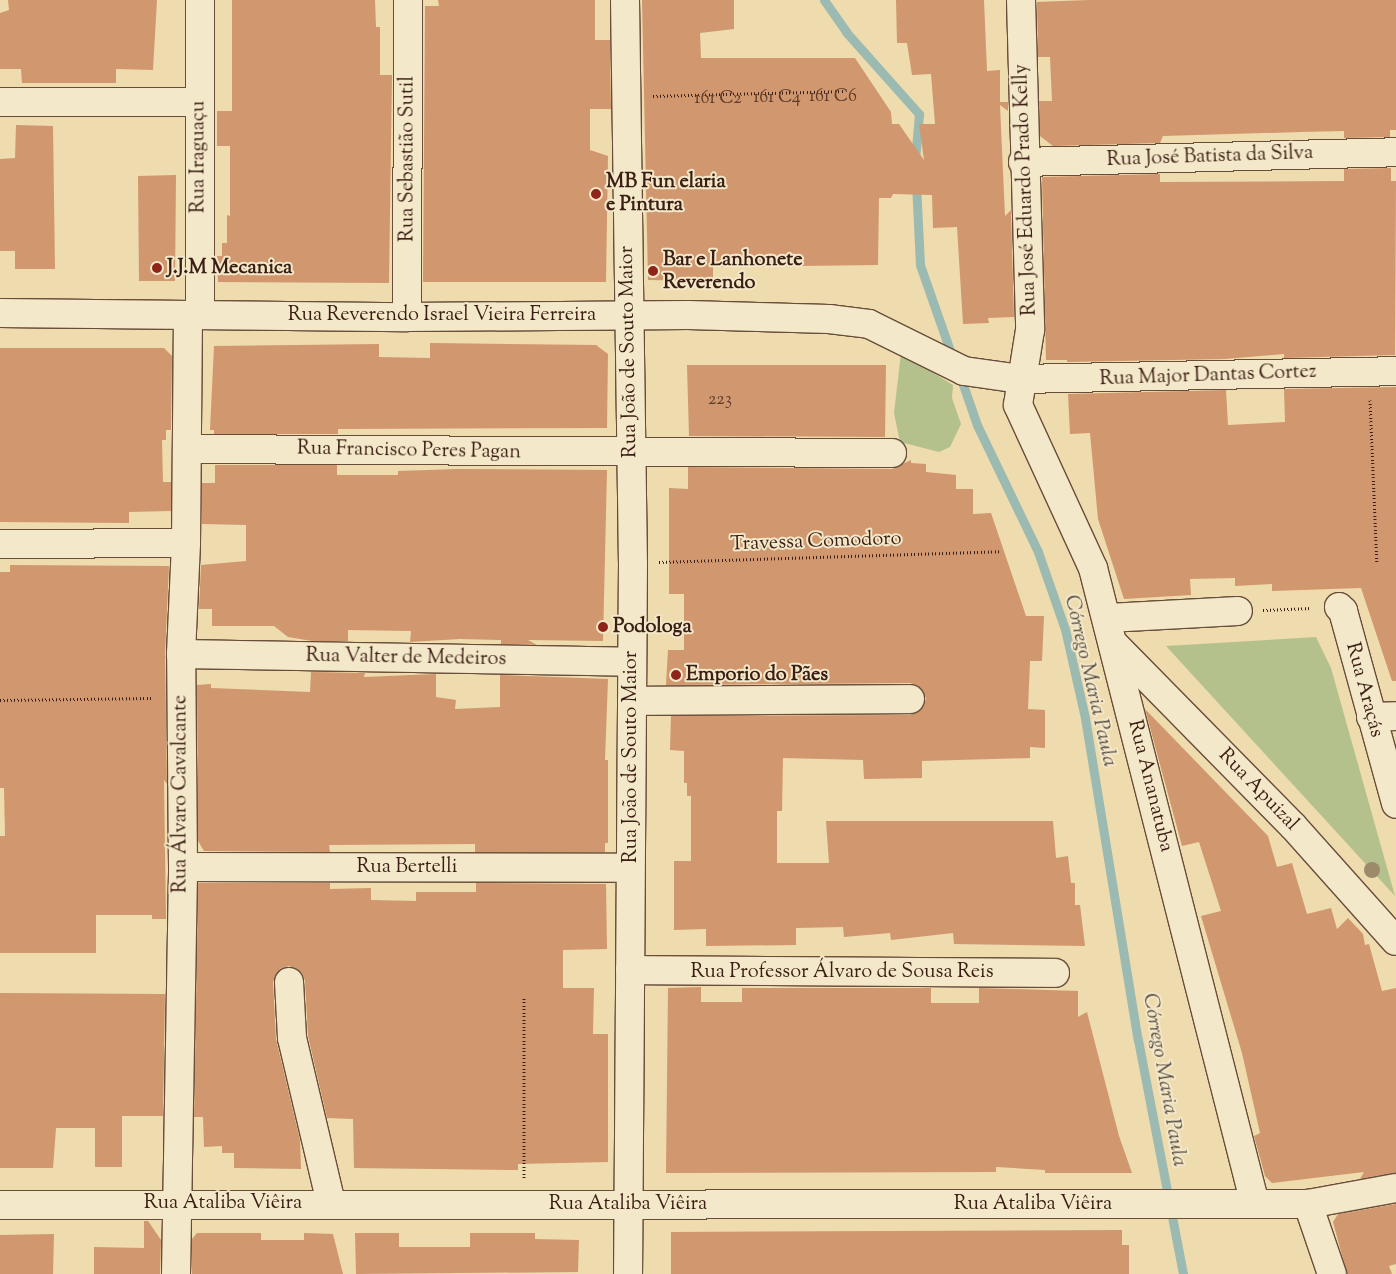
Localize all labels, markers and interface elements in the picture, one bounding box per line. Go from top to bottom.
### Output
street label: Rua José Eduardo Prado Kelly [1010,64,1042,316]
street label: Rua Sebastião Sutil [396,76,420,242]
house number: 161 C6 [809,86,857,108]
house number: 161 C4 [753,87,801,109]
house number: 161 C2 [694,88,742,110]
street label: Rua Iraguaçu [187,101,211,213]
street label: Rua José Batista da Silva [1106,141,1314,173]
place label: MB Fun elaria e Pintura [606,170,726,217]
marker: MB Fun elaria e Pintura [590,188,602,200]
street label: Rua João de Souto Maior [615,246,643,458]
place label: Bar e Lanhonete Reverendo [663,248,802,295]
place label: J.J.M Mecanica [167,256,292,280]
marker: J.J.M Mecanica [151,262,163,274]
marker: Bar e Lanhonete Reverendo [647,265,659,277]
street label: Rua Reverendo Israel Vieira Ferreira [288,303,596,327]
street label: Rua Major Dantas Cortez [1099,360,1317,392]
house number: 223 [708,389,732,411]
street label: Rua Francisco Peres Pagan [297,437,521,465]
street label: Travessa Comodoro [730,527,902,557]
water label: Córrego Maria Paula [1058,593,1122,769]
place label: Podologa [613,615,692,639]
marker: Podologa [597,621,609,633]
street label: Rua Araçás [1340,640,1388,740]
street label: Rua Valter de Medeiros [305,644,507,672]
street label: Rua João de Souto Maior [619,651,643,863]
place label: Emporio do Pães [686,663,828,687]
marker: Emporio do Pães [670,669,682,681]
street label: Rua Álvaro Cavalcante [169,695,193,893]
street label: Rua Ananatuba [1122,717,1178,855]
street label: Rua Apuizal [1213,744,1303,836]
street label: Rua Bertelli [356,855,458,879]
street label: Rua Professor Álvaro de Sousa Reis [690,960,994,984]
water label: Córrego Maria Paula [1136,991,1192,1169]
street label: Rua Ataliba Viêira [144,1191,302,1215]
street label: Rua Ataliba Viêira [549,1192,707,1216]
street label: Rua Ataliba Viêira [954,1192,1112,1216]

